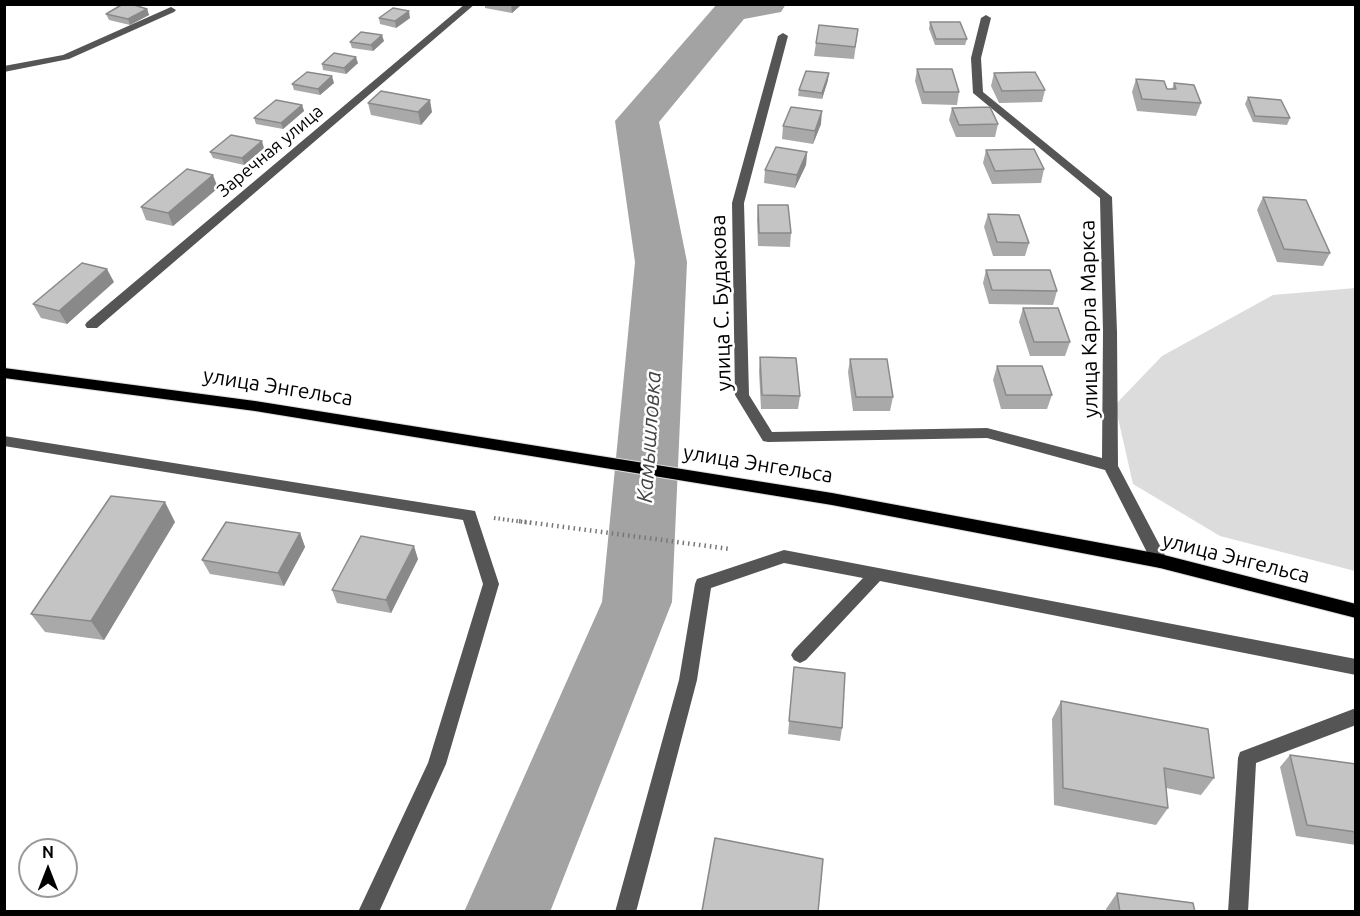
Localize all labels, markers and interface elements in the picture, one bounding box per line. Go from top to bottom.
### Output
street label: Заречная улица [212,100,328,202]
street label: улица С. Будакова [705,214,737,392]
street label: улица Карла Маркса [1075,220,1103,418]
street label: улица Энгельса [201,363,355,411]
water label: Камышловка [631,370,667,504]
street label: улица Энгельса [681,440,835,488]
street label: улица Энгельса [1160,527,1312,589]
north arrow [18,838,78,898]
text: N [42,843,54,861]

